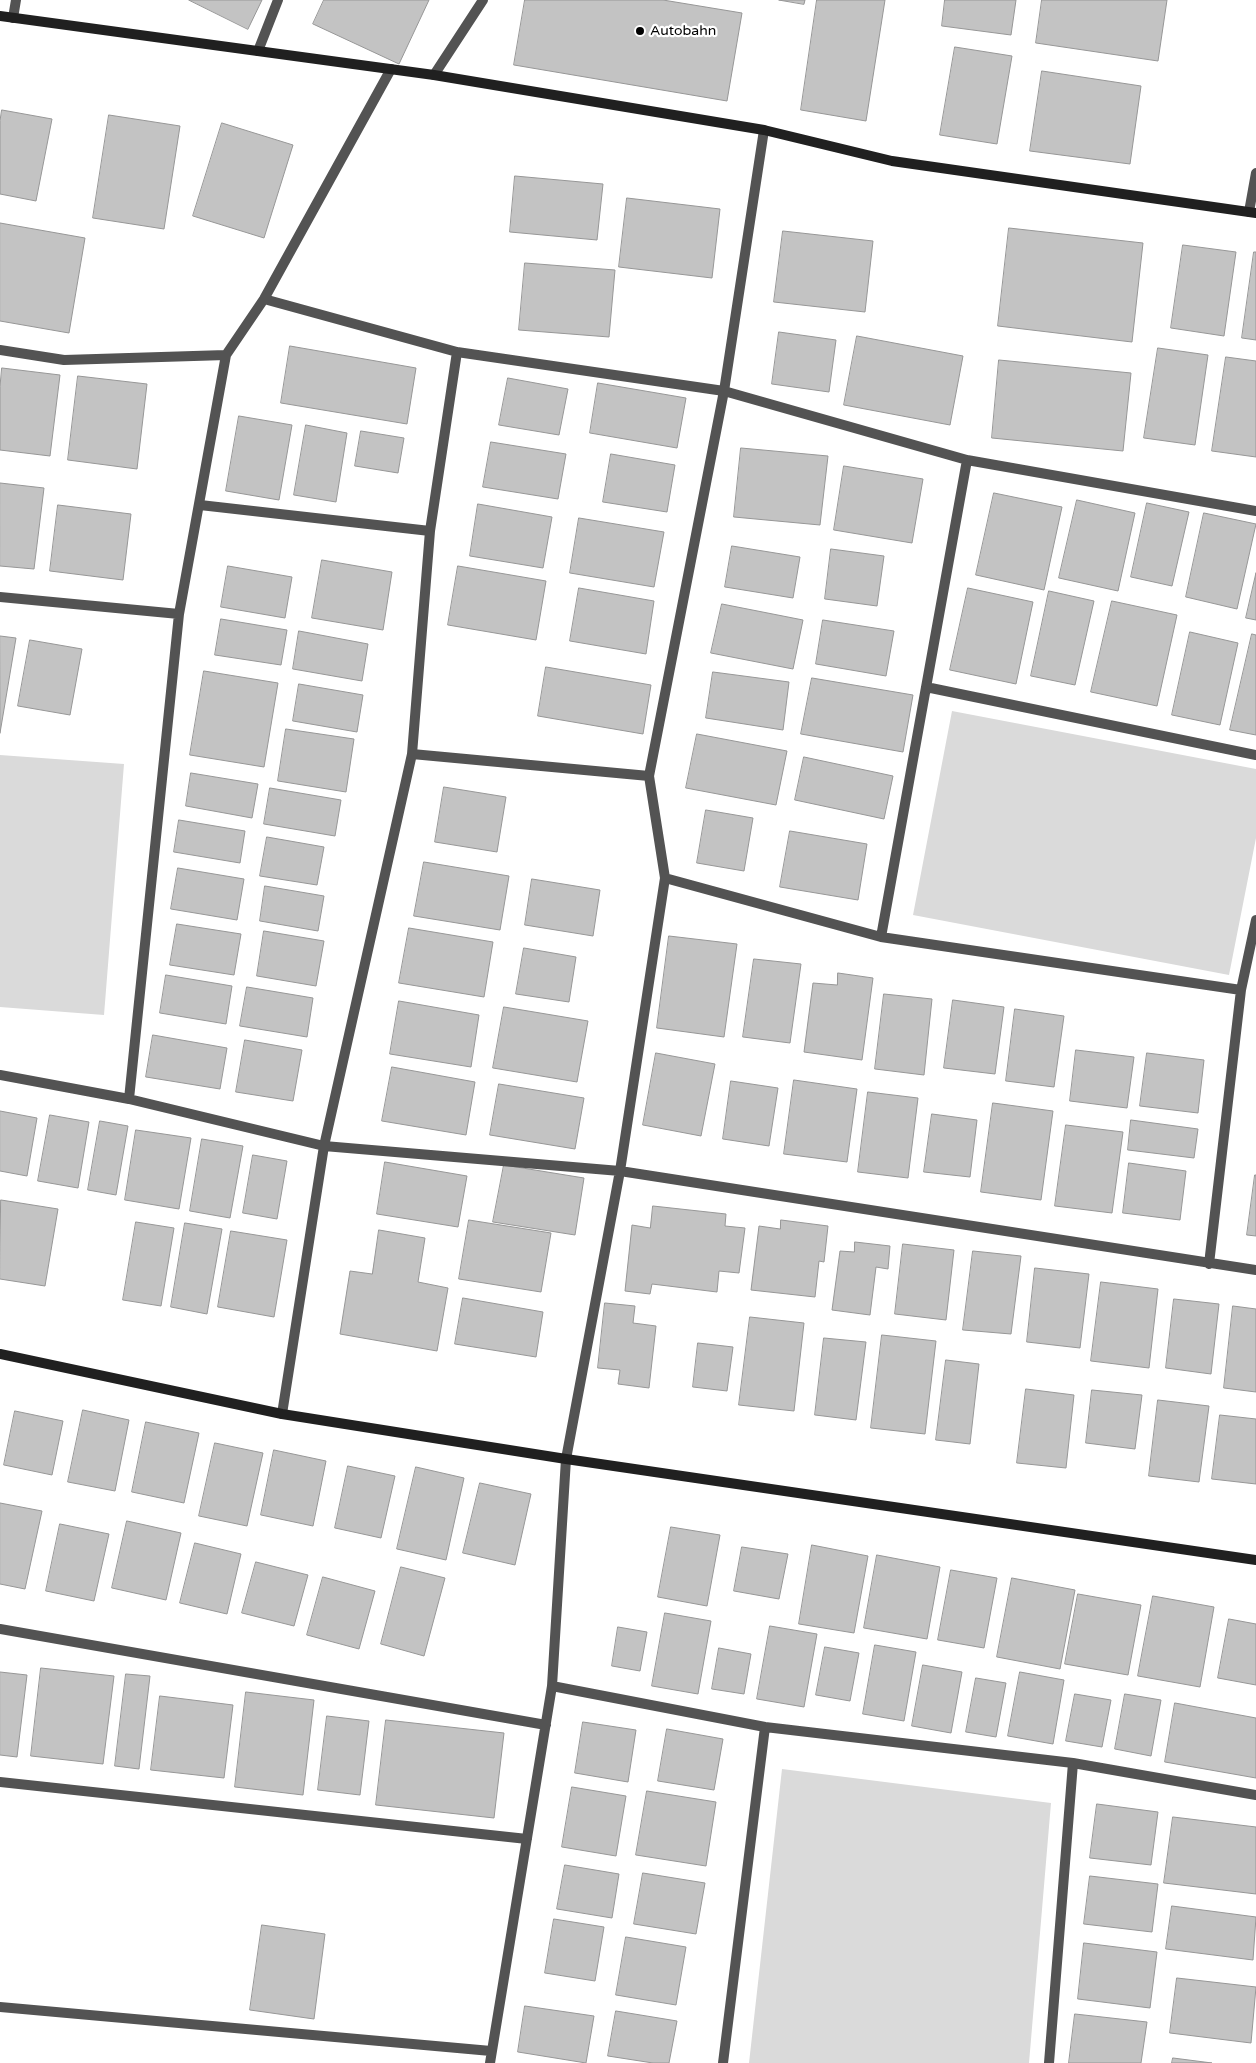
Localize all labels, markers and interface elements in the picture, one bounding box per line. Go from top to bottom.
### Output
place label: Autobahn [650,23,716,39]
marker: Autobahn [634,25,646,37]

